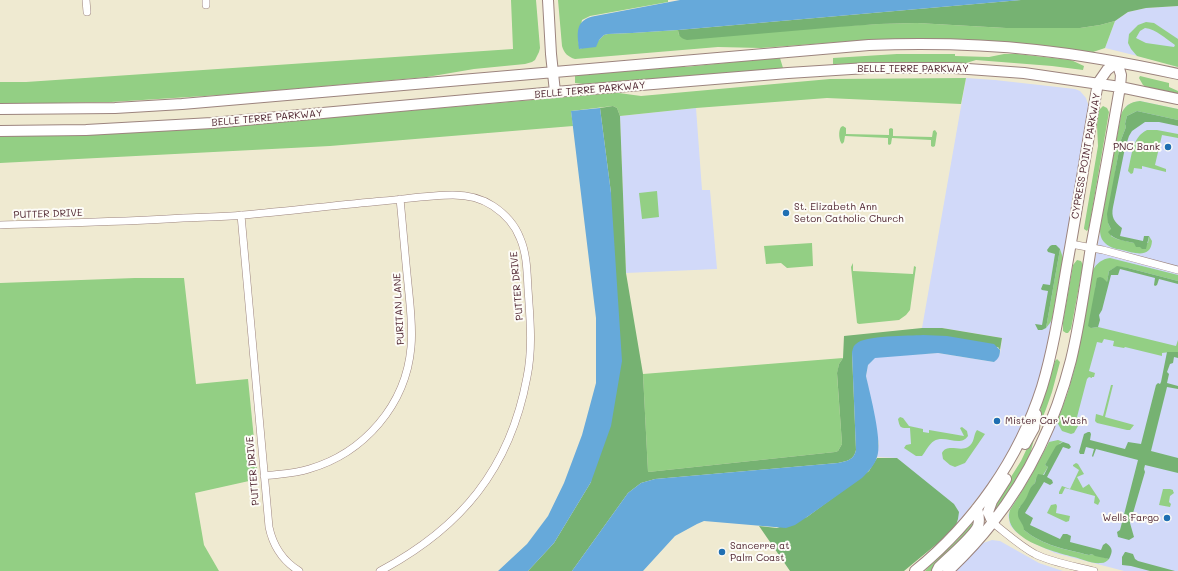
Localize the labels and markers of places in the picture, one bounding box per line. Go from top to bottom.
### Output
place label: PNC Bank [1113,141,1160,153]
marker: PNC Bank [1163,142,1173,152]
place label: St. Elizabeth Ann Seton Catholic Church [794,201,904,224]
marker: St. Elizabeth Ann Seton Catholic Church [781,208,791,218]
place label: Mister Car Wash [1005,415,1087,427]
marker: Mister Car Wash [992,416,1002,426]
place label: Wells Fargo [1102,512,1159,524]
marker: Wells Fargo [1162,513,1172,523]
place label: Sancerre at Palm Coast [730,540,790,564]
marker: Sancerre at Palm Coast [717,547,727,557]

